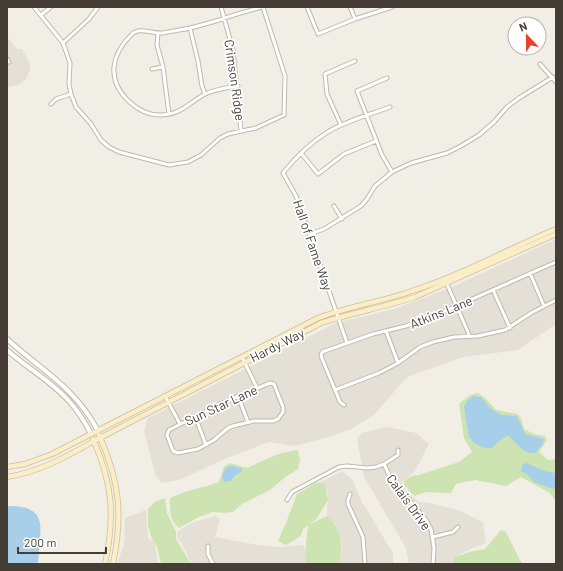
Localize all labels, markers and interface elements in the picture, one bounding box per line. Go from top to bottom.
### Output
north arrow [507,16,547,56]
text: N [517,19,529,34]
street label: Crimson Ridge [221,38,249,122]
street label: Hall of Fame Way [290,197,336,293]
street label: Atkins Lane [407,292,475,332]
street label: Hardy Way [247,325,307,365]
street label: Sun Star Lane [182,381,260,429]
street label: Calais Drive [383,471,435,533]
scale bar [18,529,106,555]
text: 200 m [24,535,56,549]

